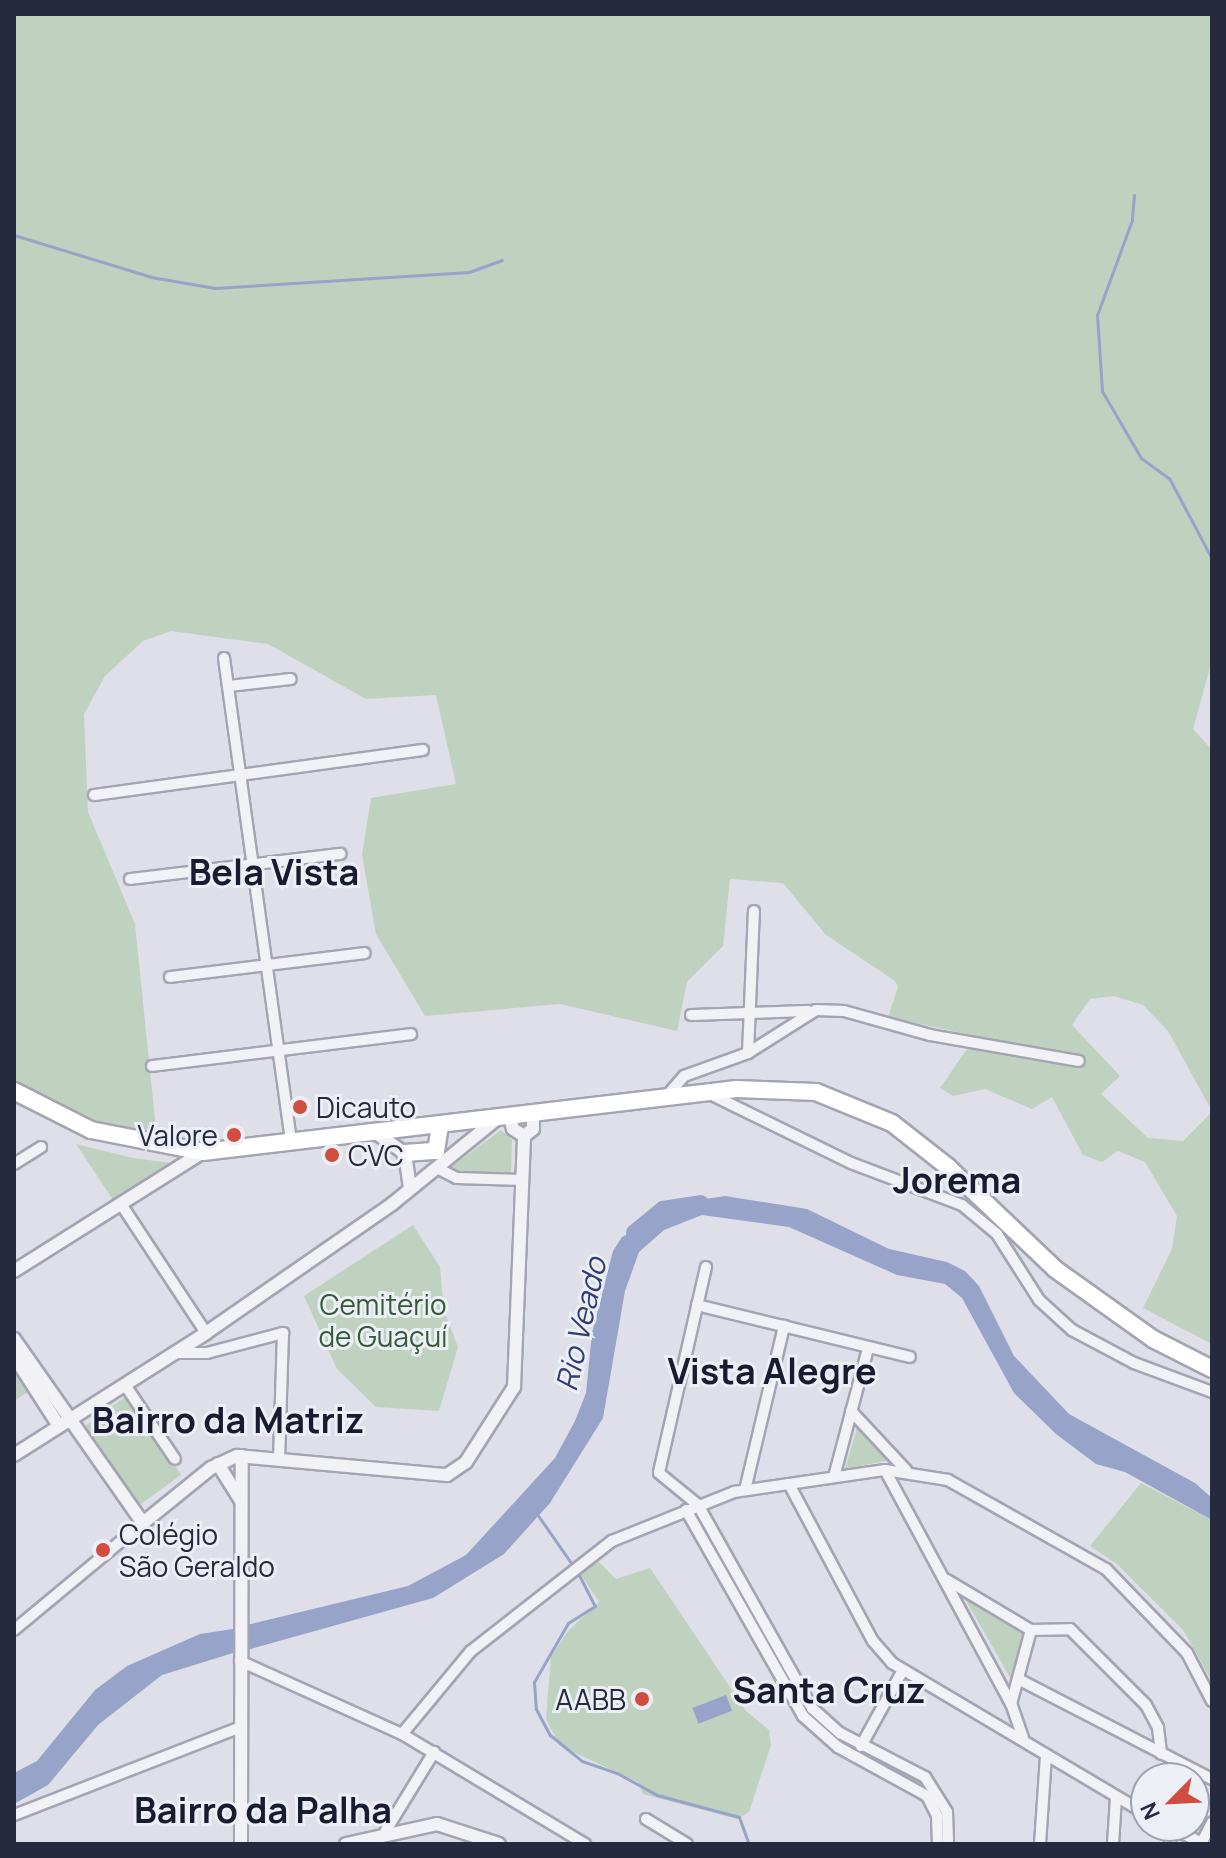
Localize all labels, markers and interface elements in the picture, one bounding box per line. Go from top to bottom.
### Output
district label: Bela Vista [189,850,359,894]
place label: Dicauto [316,1090,416,1124]
marker: Dicauto [291,1098,309,1116]
place label: Valore [138,1118,218,1152]
marker: Valore [225,1126,243,1144]
place label: CVC [348,1138,404,1172]
marker: CVC [323,1146,341,1164]
district label: Jorema [893,1158,1021,1202]
water label: Rio Veado [548,1254,614,1394]
park label: Cemitério de Guaçuí [318,1287,448,1353]
district label: Vista Alegre [667,1349,877,1393]
district label: Bairro da Matriz [92,1398,364,1442]
place label: Colégio São Geraldo [119,1517,275,1583]
marker: Colégio São Geraldo [94,1541,112,1559]
district label: Santa Cruz [732,1668,926,1712]
place label: AABB [555,1682,626,1716]
marker: AABB [633,1690,651,1708]
north arrow [1130,1762,1210,1842]
district label: Bairro da Palha [134,1788,392,1832]
text: N [1133,1798,1167,1824]

